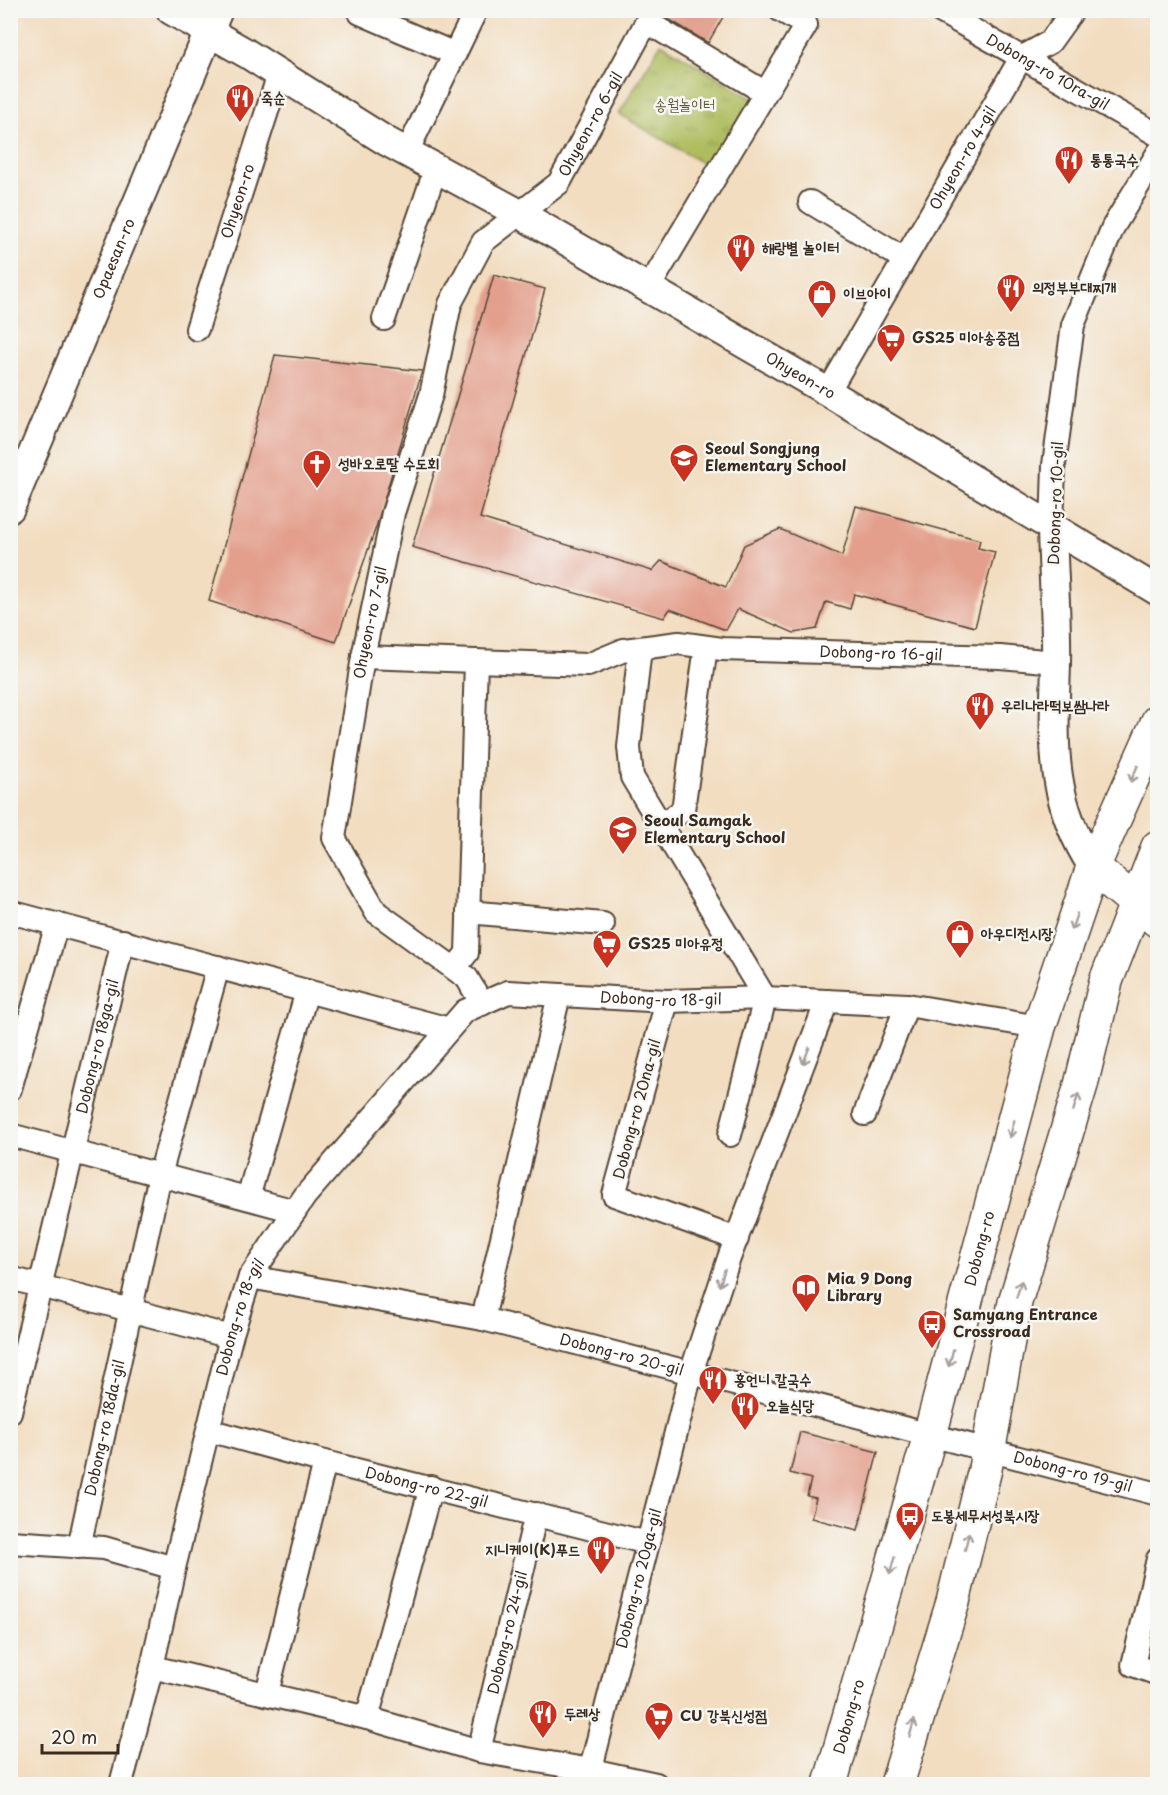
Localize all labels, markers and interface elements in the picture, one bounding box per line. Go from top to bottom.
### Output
street label: Dobong-ro 10ra-gil [983,27,1114,115]
street label: Ohyeon-ro 6-gil [552,67,627,180]
restaurant icon: 죽순 [224,82,256,124]
place label: 죽순 [261,85,285,108]
park label: 송월놀이터 [655,92,715,115]
street label: Ohyeon-ro 4-gil [923,101,1001,214]
restaurant icon: 통통국수 [1053,144,1085,186]
place label: 통통국수 [1090,147,1138,170]
street label: Ohyeon-ro [214,161,259,241]
street label: Opaesan-ro [86,214,140,302]
restaurant icon: 해랑별 놀이터 [725,232,757,274]
place label: 해랑별 놀이터 [762,235,839,258]
restaurant icon: 의정부부대찌개 [995,272,1027,314]
place label: 의정부부대찌개 [1032,275,1117,298]
shop icon: 이브아이 [806,278,838,320]
place label: 이브아이 [843,281,891,304]
supermarket icon: GS25 미아송중점 [875,322,907,364]
place label: GS25 미아송중점 [912,325,1020,348]
street label: Ohyeon-ro [762,345,840,404]
place label: Seoul Songjung Elementary School [705,436,846,476]
street label: Dobong-ro 10-gil [1041,441,1068,565]
school or university icon: Seoul Songjung Elementary School [668,442,700,484]
church icon: 성바오로딸 수도회 [301,448,333,490]
place label: 성바오로딸 수도회 [338,451,439,474]
street label: Ohyeon-ro 7-gil [347,564,392,680]
street label: Dobong-ro 16-gil [819,639,943,665]
restaurant icon: 우리나라떡보쌈나라 [964,690,996,732]
place label: 우리나라떡보쌈나라 [1001,693,1110,716]
one-way arrow [1128,765,1139,783]
place label: Seoul Samgak Elementary School [644,808,785,848]
school or university icon: Seoul Samgak Elementary School [607,814,639,856]
one-way arrow [1067,912,1078,931]
shop icon: 아우디전시장 [944,918,976,960]
place label: 아우디전시장 [980,921,1053,944]
supermarket icon: GS25 미아유정 [591,928,623,970]
place label: GS25 미아유정 [628,931,724,954]
street label: Dobong-ro 18ga-gil [69,976,124,1116]
street label: Dobong-ro 18-gil [599,984,722,1011]
street label: Dobong-ro 20na-gil [606,1036,665,1181]
one-way arrow [800,1046,811,1065]
one-way arrow [1071,1093,1082,1112]
one-way arrow [1006,1119,1017,1138]
street label: Dobong-ro [957,1208,999,1288]
street label: Dobong-ro 18-gil [209,1253,269,1378]
place label: Mia 9 Dong Library [827,1266,912,1306]
one-way arrow [716,1268,727,1287]
library icon: Mia 9 Dong Library [790,1272,822,1314]
one-way arrow [1014,1280,1025,1299]
place label: Samyang Entrance Crossroad [953,1302,1098,1342]
bus stop icon: Samyang Entrance Crossroad [916,1308,948,1350]
street label: Dobong-ro 20-gil [557,1326,687,1381]
one-way arrow [945,1348,956,1367]
street label: Dobong-ro 18da-gil [77,1357,129,1498]
restaurant icon: 홍언니 칼국수 [697,1364,729,1406]
place label: 홍언니 칼국수 [734,1367,811,1390]
restaurant icon: 오늘식당 [729,1390,761,1432]
place label: 오늘식당 [766,1393,814,1416]
street label: Dobong-ro 19-gil [1011,1444,1135,1497]
street label: Dobong-ro 22-gil [363,1460,491,1512]
bus stop icon: 도봉세무서성북시장 [894,1500,926,1542]
place label: 도봉세무서성북시장 [931,1503,1040,1526]
street label: Dobong-ro 20ga-gil [609,1506,666,1651]
one-way arrow [962,1532,974,1551]
restaurant icon: 지니케이(K)푸드 [585,1534,617,1576]
place label: 지니케이(K)푸드 [485,1537,580,1560]
one-way arrow [886,1556,898,1575]
street label: Dobong-ro 24-gil [480,1568,532,1696]
street label: Dobong-ro [826,1676,869,1756]
restaurant icon: 두레상 [527,1698,559,1740]
supermarket icon: CU 강북신성점 [643,1700,675,1742]
place label: 두레상 [564,1701,600,1724]
place label: CU 강북신성점 [680,1703,767,1726]
scale bar [42,1717,118,1755]
one-way arrow [907,1719,918,1738]
text: 20 m [51,1723,97,1750]

